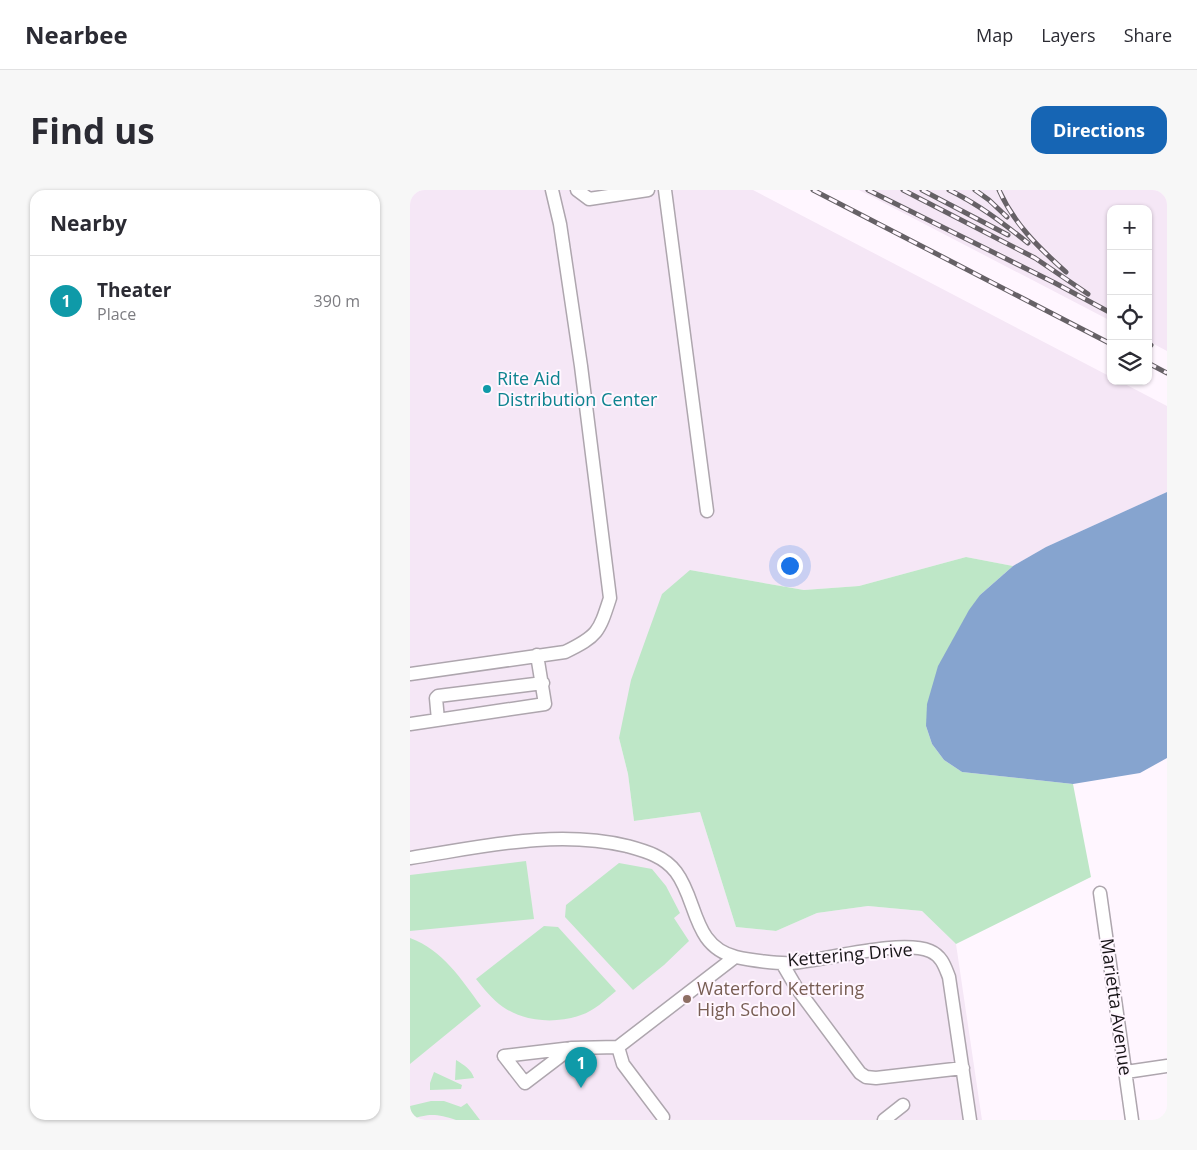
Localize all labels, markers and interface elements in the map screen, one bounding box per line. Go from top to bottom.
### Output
text: Nearbee [25,18,128,51]
text: Map [976,23,1013,47]
text: Layers [1041,23,1096,47]
text: Share [1124,23,1172,47]
button: Directions [1031,106,1167,154]
text: Find us [30,107,155,154]
map controls [1107,205,1152,385]
button: + [1107,205,1152,250]
text: Nearby [50,209,127,237]
button: − [1107,250,1152,295]
text: Theater [97,277,171,303]
text: 1 [61,290,71,312]
text: 390 m [314,290,360,312]
button: locate [1107,295,1152,340]
text: Place [97,303,136,325]
button: layers [1107,340,1152,385]
place label: Rite Aid Distribution Center [497,366,658,411]
marker: Rite Aid Distribution Center [481,383,493,395]
your location [777,553,803,579]
street label: Kettering Drive [786,937,913,971]
street label: Marietta Avenue [1095,937,1139,1077]
place label: Waterford Kettering High School [697,976,864,1021]
marker: Waterford Kettering High School [681,993,693,1005]
pin: 1 [565,1047,597,1088]

